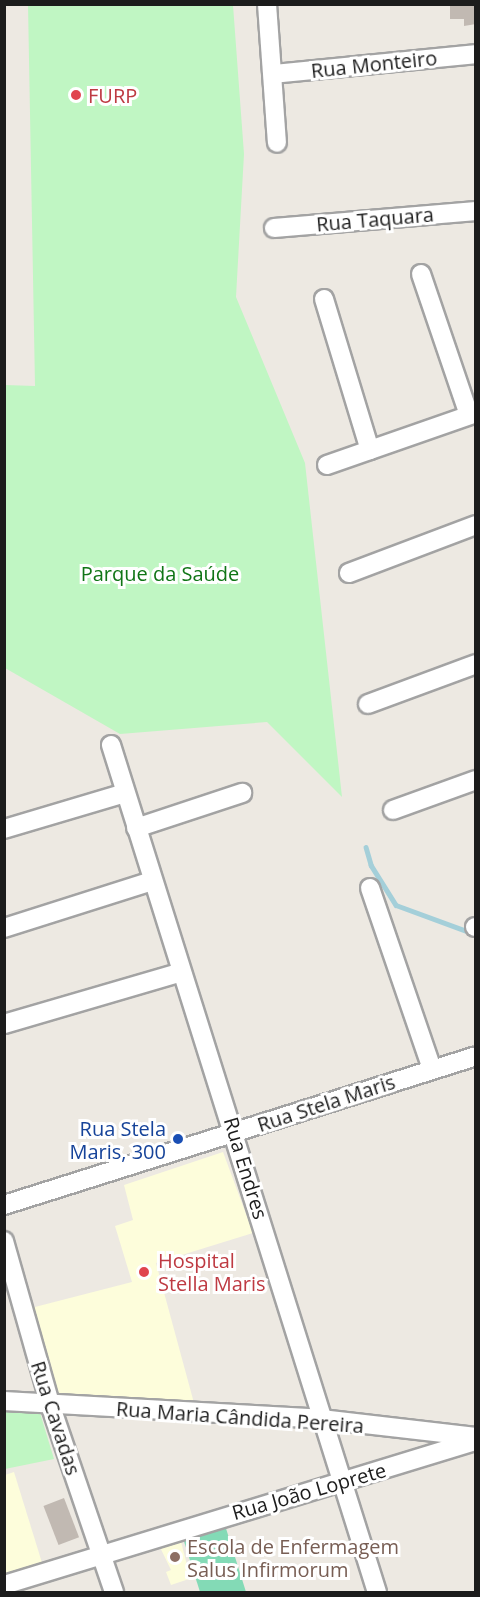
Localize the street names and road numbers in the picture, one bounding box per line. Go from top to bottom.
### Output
street label: Rua Monteiro [310,45,438,83]
street label: Rua Taquara [315,202,435,236]
street label: Rua Stela Maris [254,1069,398,1137]
street label: Rua Endres [219,1114,273,1222]
street label: Rua Cavadas [26,1358,86,1478]
street label: Rua Maria Cândida Pereira [115,1396,365,1438]
street label: Rua João Loprete [229,1458,389,1524]

